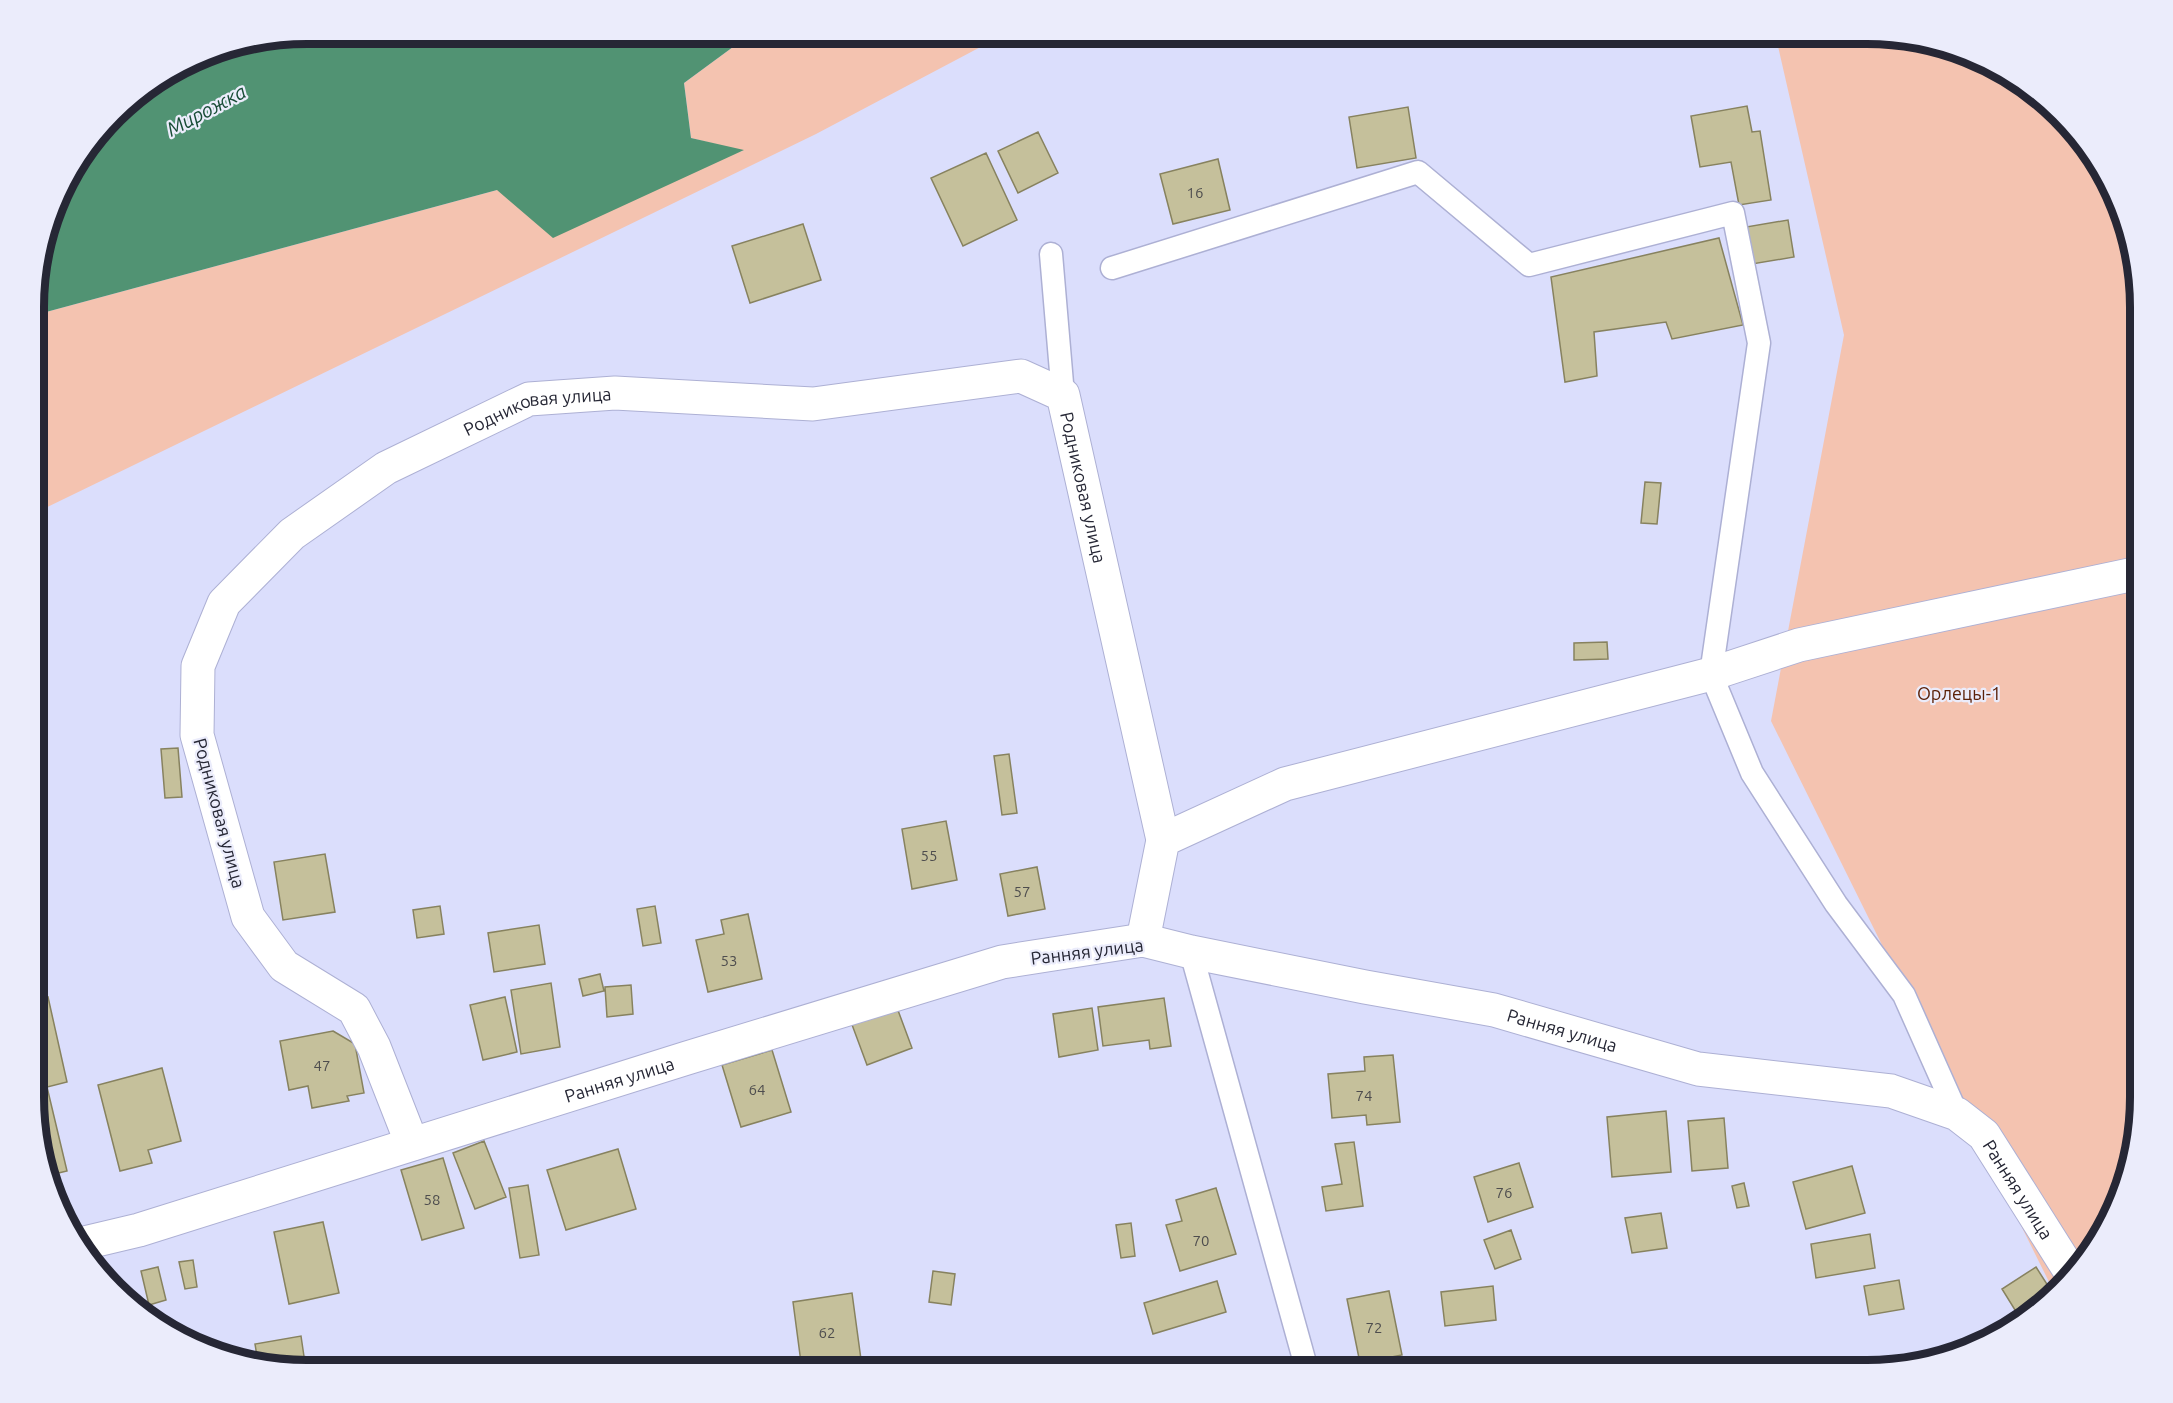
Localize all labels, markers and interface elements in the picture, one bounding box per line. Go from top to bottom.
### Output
water label: Мирожка [162,79,250,141]
house number: 16 [1187,184,1203,201]
street label: Родниковая улица [460,383,612,439]
street label: Родниковая улица [1057,410,1110,565]
park label: Орлецы-1 [1917,683,2001,703]
street label: Родниковая улица [190,736,250,890]
house number: 55 [921,847,937,864]
house number: 57 [1014,883,1030,900]
street label: Ранняя улица [1029,934,1145,968]
house number: 53 [721,952,737,969]
street label: Ранняя улица [1505,1004,1620,1055]
street label: Ранняя улица [562,1053,676,1106]
house number: 47 [314,1057,330,1074]
house number: 64 [749,1081,765,1098]
house number: 74 [1356,1087,1372,1104]
street label: Ранняя улица [1980,1136,2057,1243]
house number: 76 [1496,1184,1512,1201]
house number: 58 [424,1191,440,1208]
house number: 70 [1193,1232,1209,1249]
house number: 72 [1366,1319,1382,1336]
house number: 62 [819,1324,835,1341]

